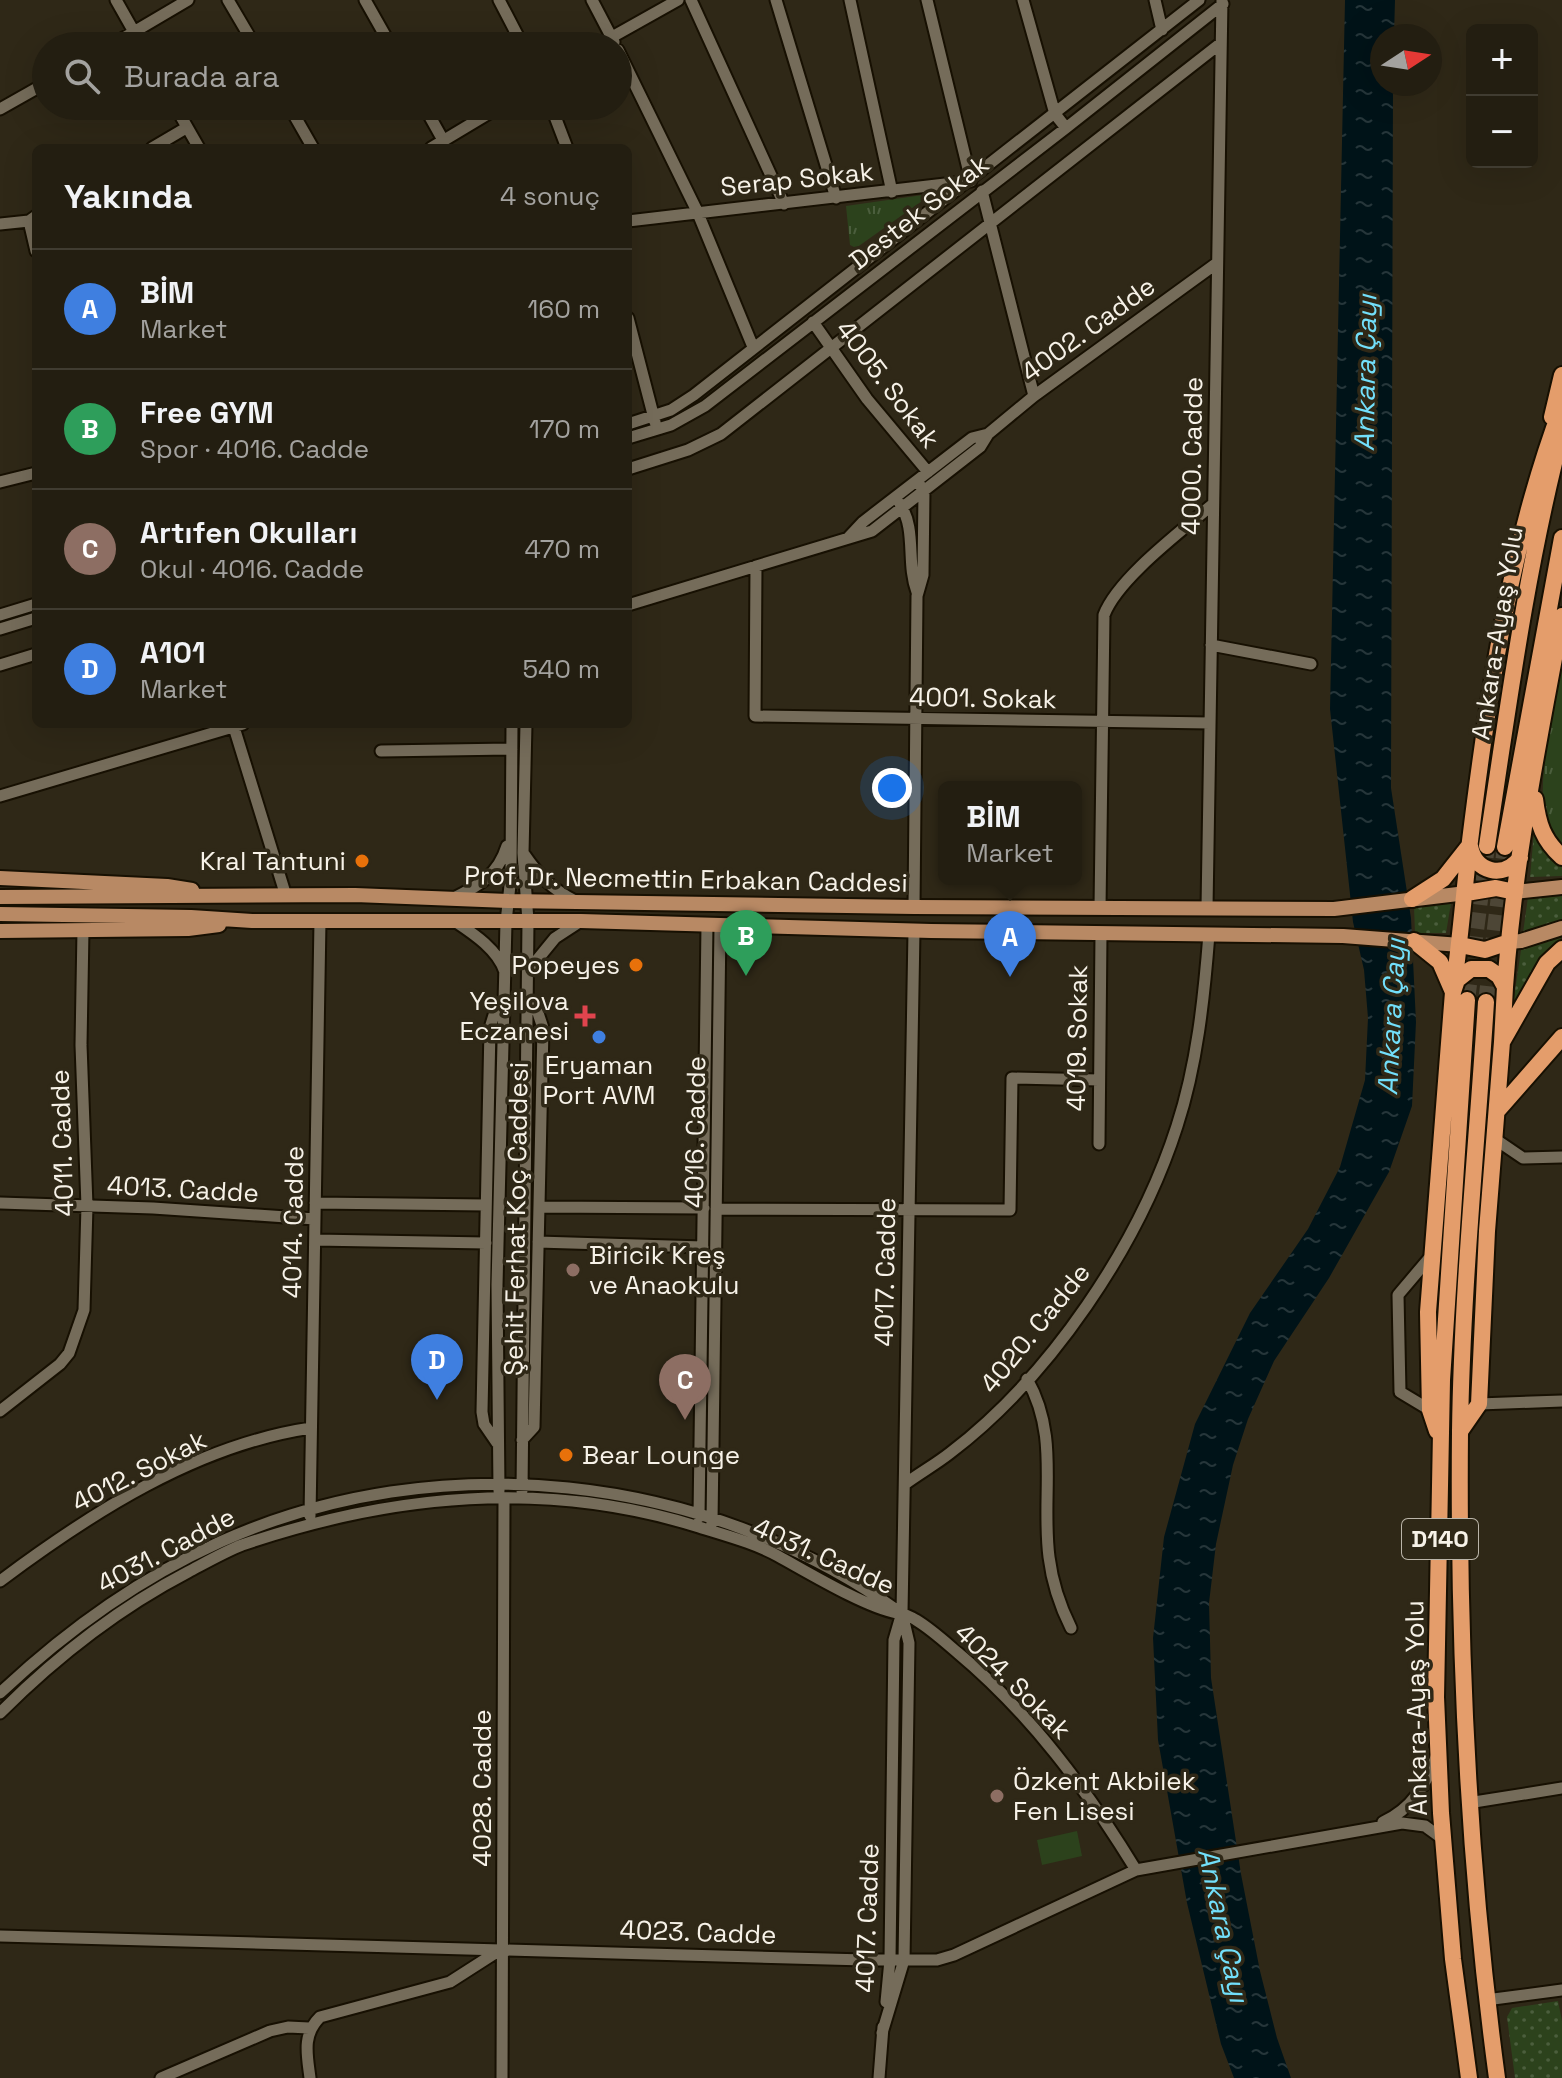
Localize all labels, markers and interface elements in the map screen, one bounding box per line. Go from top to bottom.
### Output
north arrow [1370,24,1442,96]
map controls [1466,24,1538,168]
button: + [1466,24,1538,96]
search box [32,32,632,120]
icon: search [60,54,104,98]
text: Burada ara [124,57,279,96]
button: − [1466,96,1538,168]
street label: Destek Sokak [842,147,996,277]
street label: Serap Sokak [719,154,875,204]
text: Yakında [64,175,193,218]
text: 4 sonuç [500,179,600,213]
street label: 4002. Cadde [1014,269,1162,389]
text: BİM [140,273,194,312]
text: A [82,292,98,326]
text: 160 m [528,292,600,326]
water label: Ankara Çayı [1346,293,1384,452]
text: Market [140,312,227,346]
street label: 4005. Sokak [829,313,947,455]
street label: 4000. Cadde [1174,377,1210,535]
text: Free GYM [140,393,274,432]
text: B [81,412,99,446]
text: 170 m [529,412,600,446]
text: Spor · 4016. Cadde [140,432,369,466]
text: Artıfen Okulları [140,513,357,552]
street label: Ankara-Ayaş Yolu [1463,524,1531,742]
text: C [82,532,98,566]
text: 470 m [524,532,600,566]
text: Okul · 4016. Cadde [140,552,364,586]
text: A101 [140,633,206,672]
text: D [81,652,99,686]
text: 540 m [522,652,600,686]
text: Market [140,672,227,706]
street label: 4001. Sokak [909,680,1057,716]
your location [872,768,912,808]
popup [938,781,1082,885]
text: BİM [966,797,1021,836]
text: Market [966,836,1054,870]
place label: Kral Tantuni [200,844,346,878]
marker: Kral Tantuni [353,852,371,870]
street label: Prof. Dr. Necmettin Erbakan Caddesi [464,858,908,900]
pin: B [720,910,772,976]
pin: A [984,911,1036,977]
water label: Ankara Çayı [1369,937,1413,1096]
place label: Popeyes [512,948,620,982]
marker: Popeyes [627,956,645,974]
street label: 4019. Sokak [1059,964,1095,1112]
place label: Yeşilova Eczanesi [459,984,569,1048]
marker: Yeşilova Eczanesi [576,1007,594,1025]
marker: Eryaman Port AVM [590,1028,608,1046]
place label: Eryaman Port AVM [543,1048,655,1112]
street label: 4016. Cadde [677,1056,713,1208]
street label: Şehit Ferhat Koç Caddesi [496,1062,536,1376]
street label: 4011. Cadde [42,1069,82,1217]
street label: 4014. Cadde [275,1145,311,1299]
street label: 4013. Cadde [106,1168,260,1210]
street label: 4017. Cadde [867,1197,903,1347]
place label: Biricik Kreş ve Anaokulu [589,1238,739,1302]
street label: 4020. Cadde [972,1256,1098,1400]
marker: Biricik Kreş ve Anaokulu [564,1261,582,1279]
pin: D [411,1334,463,1400]
pin: C [659,1354,711,1420]
street label: 4012. Sokak [66,1423,212,1519]
place label: Bear Lounge [582,1438,740,1472]
marker: Bear Lounge [557,1446,575,1464]
street label: 4031. Cadde [91,1499,241,1601]
street label: 4031. Cadde [748,1510,900,1602]
road number: D140 [1402,1519,1478,1559]
street label: Ankara-Ayaş Yolu [1397,1600,1435,1816]
street label: 4024. Sokak [948,1616,1078,1746]
street label: 4028. Cadde [465,1709,499,1867]
place label: Özkent Akbilek Fen Lisesi [1013,1764,1196,1828]
marker: Özkent Akbilek Fen Lisesi [988,1787,1006,1805]
street label: 4017. Cadde [847,1843,887,1993]
water label: Ankara Çayı [1190,1845,1258,2007]
street label: 4023. Cadde [619,1912,777,1952]

